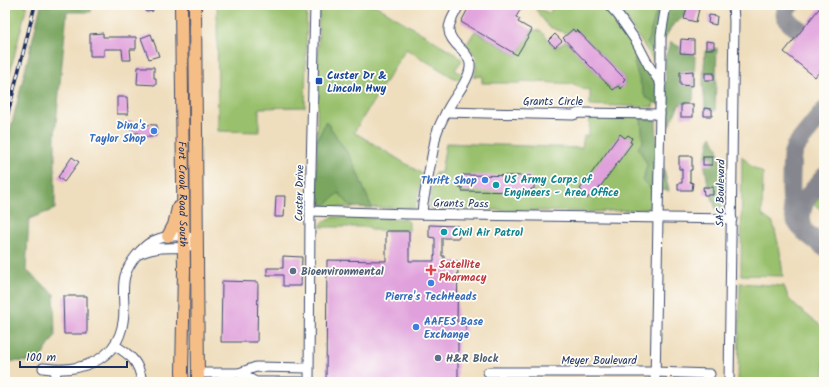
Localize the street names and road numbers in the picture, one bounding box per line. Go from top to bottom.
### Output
street label: Grants Circle [523,93,583,111]
street label: Fort Crook Road South [173,141,192,247]
street label: SAC Boulevard [711,159,731,227]
street label: Custer Drive [291,164,309,222]
street label: Grants Pass [433,195,489,213]
street label: Meyer Boulevard [561,352,637,370]

